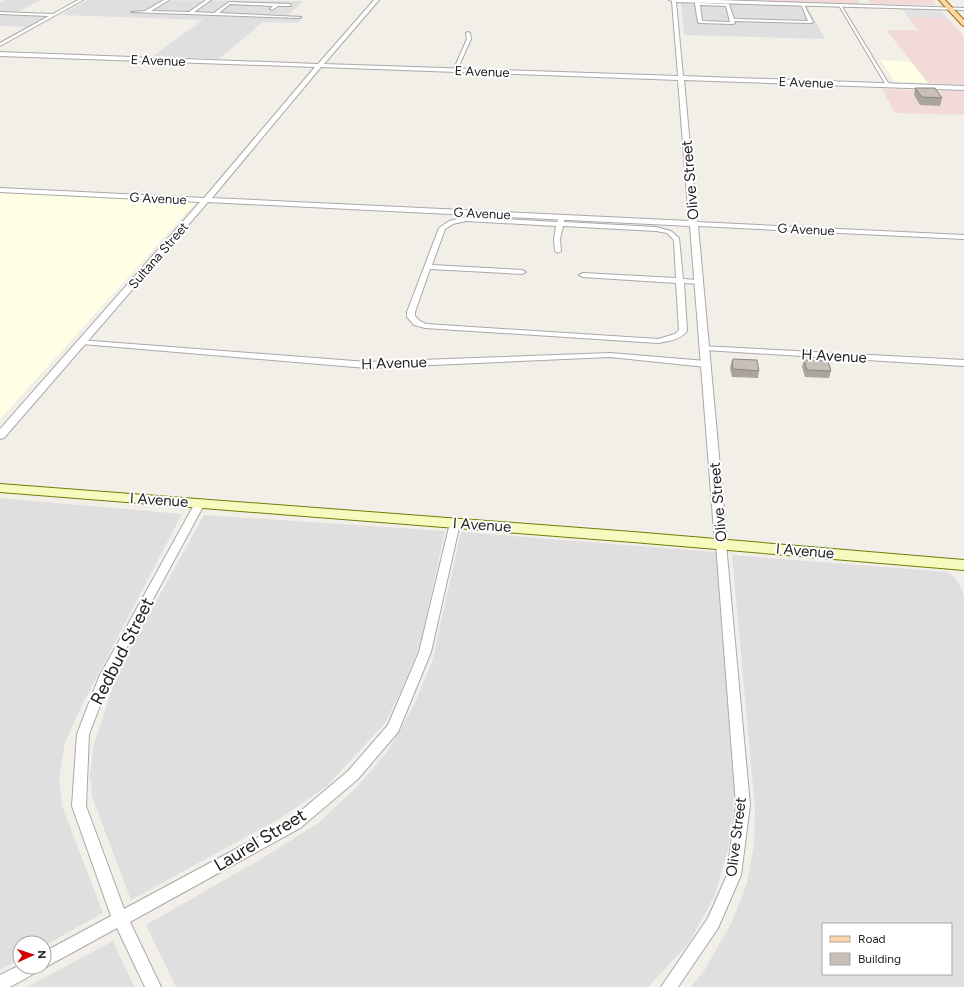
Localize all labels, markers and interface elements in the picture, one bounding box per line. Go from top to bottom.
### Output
street label: E Avenue [130,52,186,69]
street label: E Avenue [454,63,510,80]
street label: E Avenue [778,74,834,91]
street label: Olive Street [678,139,702,221]
street label: G Avenue [129,190,187,207]
street label: G Avenue [453,205,511,222]
street label: Sultana Street [125,219,191,292]
street label: G Avenue [777,221,835,238]
street label: H Avenue [801,345,867,367]
street label: H Avenue [361,353,427,373]
street label: Olive Street [706,461,730,543]
street label: I Avenue [129,489,189,511]
street label: I Avenue [452,514,512,536]
street label: I Avenue [775,539,835,563]
street label: Redbud Street [85,593,159,708]
street label: Olive Street [722,796,750,878]
street label: Laurel Street [210,804,310,876]
legend [822,923,952,975]
text: Road [858,932,886,946]
north arrow [12,935,52,975]
text: N [35,950,48,959]
text: Building [858,952,901,966]

